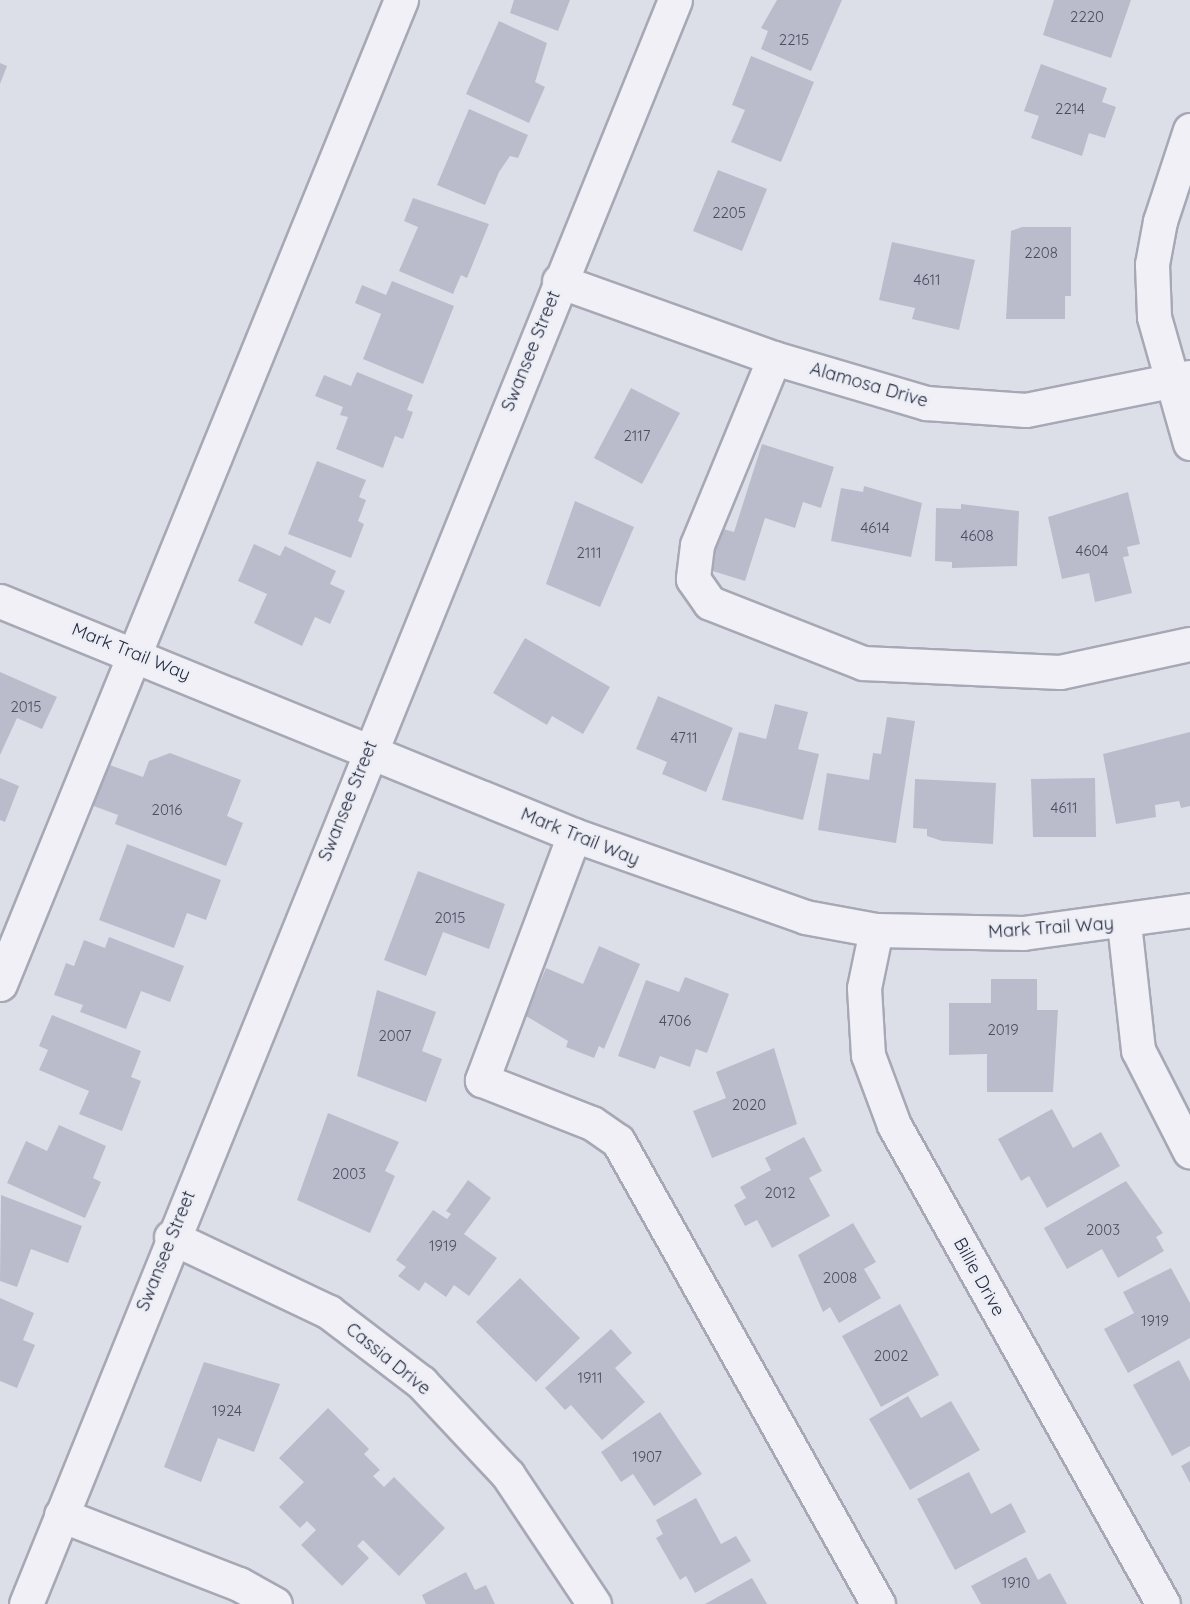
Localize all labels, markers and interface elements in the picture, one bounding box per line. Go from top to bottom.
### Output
house number: 2220 [1070,8,1104,26]
house number: 2215 [779,31,809,49]
house number: 2214 [1055,100,1085,118]
house number: 2205 [712,204,746,222]
house number: 2208 [1024,244,1058,262]
house number: 4611 [914,271,940,289]
street label: Swansee Street [497,288,565,414]
street label: Alamosa Drive [808,358,930,412]
house number: 2117 [623,427,651,445]
house number: 4614 [860,519,890,537]
house number: 4608 [961,527,993,545]
house number: 4604 [1076,542,1108,560]
house number: 2111 [577,544,601,562]
street label: Mark Trail Way [69,618,193,686]
house number: 2015 [11,698,41,716]
house number: 4711 [671,729,697,747]
street label: Swansee Street [314,738,382,864]
house number: 4611 [1051,799,1077,817]
house number: 2016 [152,801,182,819]
street label: Mark Trail Way [518,803,642,871]
house number: 2015 [435,909,465,927]
street label: Mark Trail Way [987,913,1115,943]
house number: 4706 [659,1012,691,1030]
house number: 2019 [987,1021,1019,1039]
house number: 2007 [378,1027,412,1045]
house number: 2020 [732,1096,766,1114]
house number: 2003 [332,1165,366,1183]
house number: 2012 [764,1184,796,1202]
street label: Swansee Street [132,1188,200,1314]
house number: 2003 [1086,1221,1120,1239]
street label: Billie Drive [949,1234,1009,1320]
house number: 1919 [429,1237,457,1255]
house number: 2008 [823,1269,857,1287]
house number: 1919 [1141,1312,1169,1330]
street label: Cassia Drive [341,1318,435,1400]
house number: 2002 [874,1347,908,1365]
house number: 1911 [577,1369,603,1387]
house number: 1924 [212,1402,242,1420]
house number: 1907 [632,1448,662,1466]
house number: 1910 [1002,1574,1030,1592]

